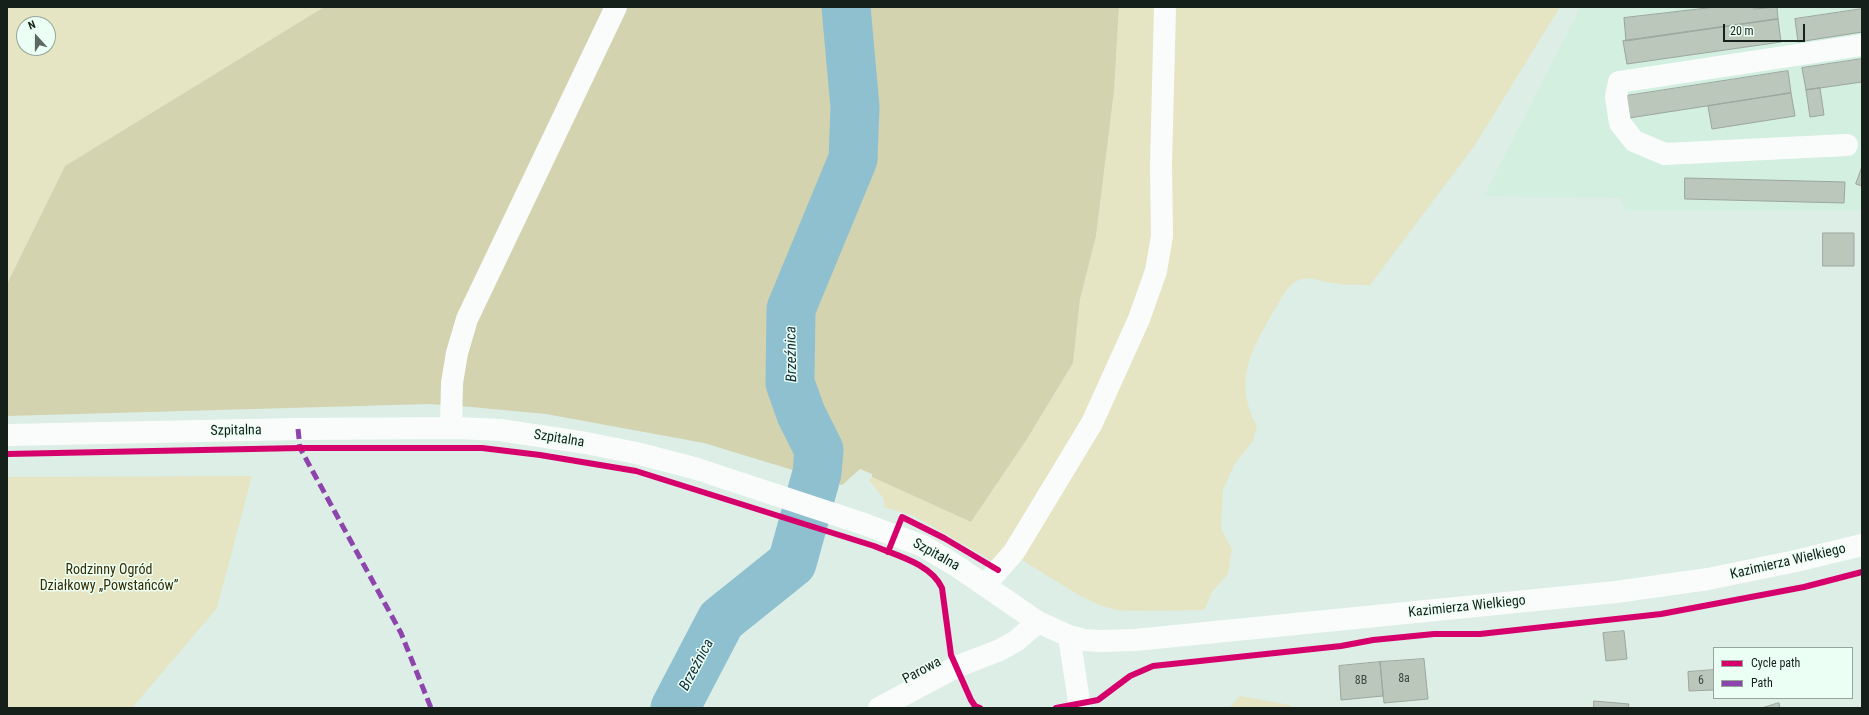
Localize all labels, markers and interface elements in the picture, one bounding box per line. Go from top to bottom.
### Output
north arrow [16,16,56,56]
scale bar [1725,16,1807,42]
text: N [26,18,37,33]
text: 20 m [1730,24,1754,38]
water label: Brzeźnica [783,326,801,382]
street label: Szpitalna [210,422,262,440]
street label: Szpitalna [532,427,586,451]
street label: Szpitalna [910,535,962,575]
street label: Kazimierza Wielkiego [1729,541,1847,583]
park label: Rodzinny Ogród Działkowy „Powstańców” [40,562,178,594]
street label: Kazimierza Wielkiego [1407,592,1527,622]
water label: Brzeźnica [676,636,718,694]
legend [1713,647,1853,699]
street label: Parowa [900,654,944,688]
text: Cycle path [1751,656,1800,670]
house number: 8a [1398,672,1410,686]
house number: 8B [1355,674,1367,688]
house number: 6 [1698,674,1704,688]
text: Path [1751,676,1773,690]

